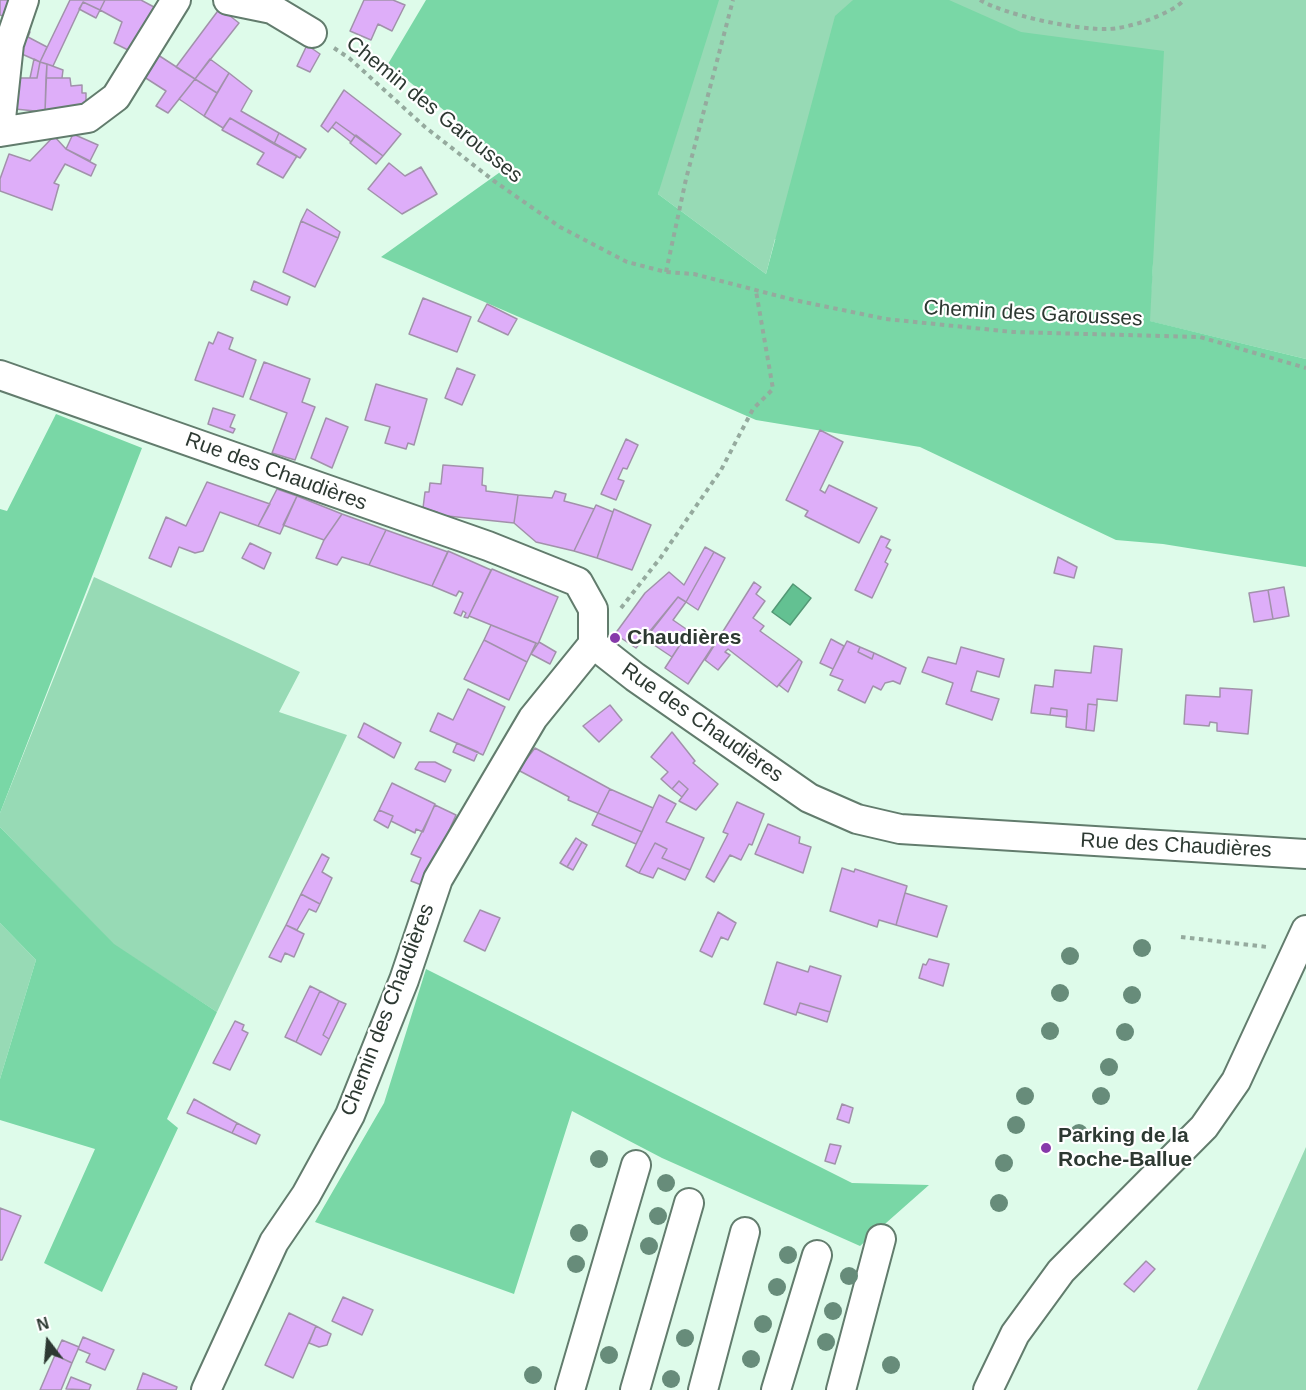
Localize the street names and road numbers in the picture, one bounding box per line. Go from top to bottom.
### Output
street label: Chemin des Garousses [341,31,527,189]
street label: Chemin des Garousses [923,296,1143,332]
street label: Rue des Chaudières [182,427,370,517]
street label: Rue des Chaudières [616,658,788,788]
street label: Rue des Chaudières [1080,828,1272,864]
street label: Chemin des Chaudières [336,900,440,1120]

